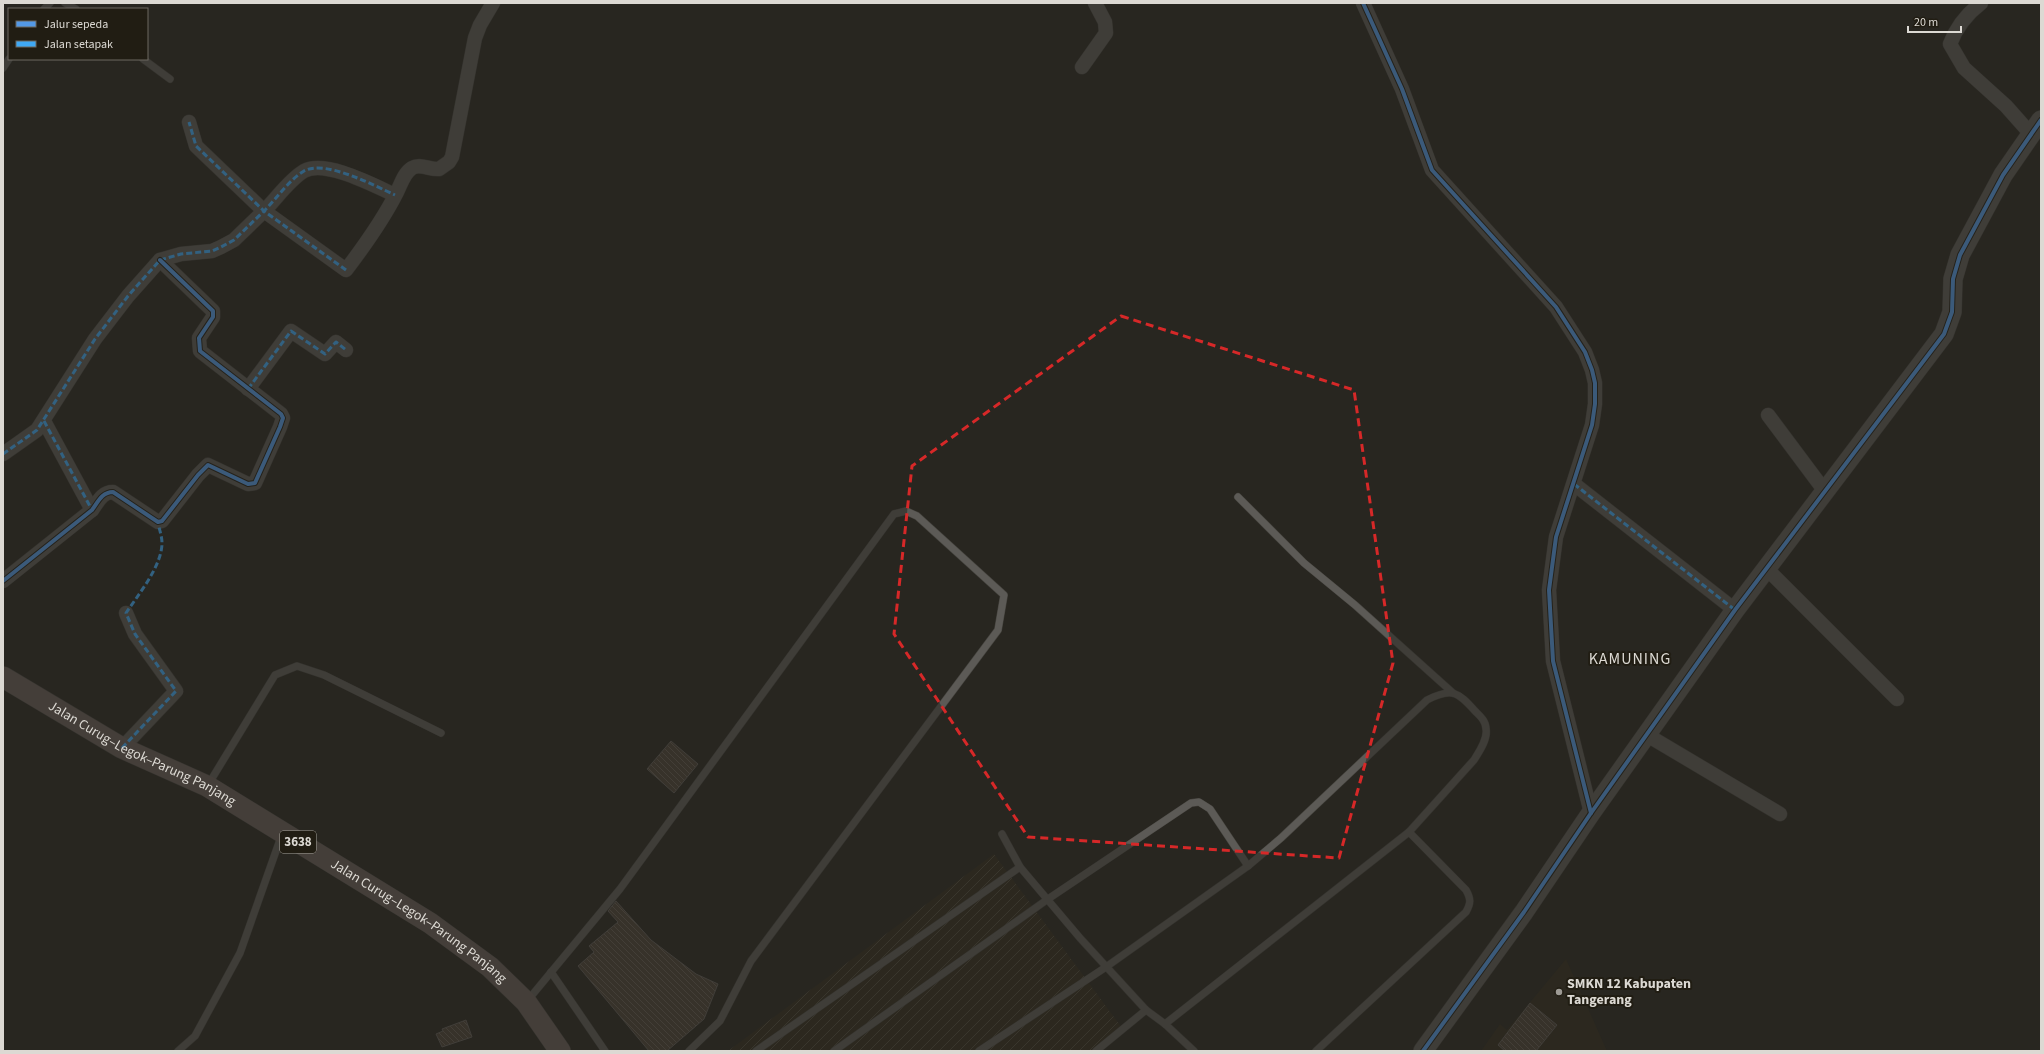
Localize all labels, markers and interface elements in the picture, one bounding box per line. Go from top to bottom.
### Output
legend [8,8,148,60]
scale bar [1908,8,1961,34]
text: 20 m [1914,14,1938,31]
text: Jalur sepeda [44,16,108,33]
text: Jalan setapak [44,36,113,53]
district label: KAMUNING [1589,648,1671,670]
street label: Jalan Curug–Legok–Parung Panjang [45,696,240,811]
road number: 3638 [280,831,316,853]
street label: Jalan Curug–Legok–Parung Panjang [327,854,511,988]
place label: SMKN 12 Kabupaten Tangerang [1567,974,1691,1010]
marker: SMKN 12 Kabupaten Tangerang [1554,987,1564,997]

